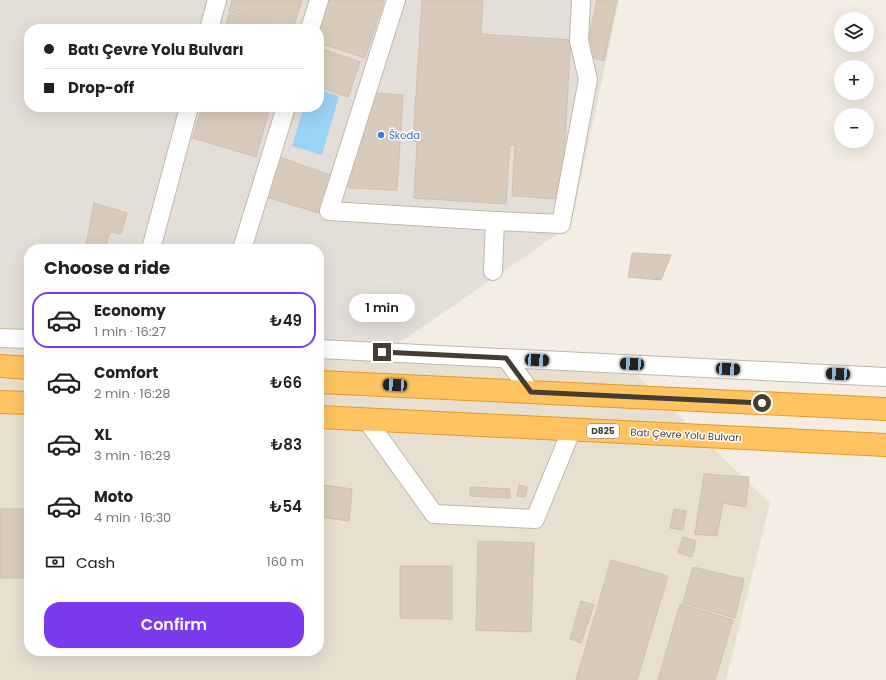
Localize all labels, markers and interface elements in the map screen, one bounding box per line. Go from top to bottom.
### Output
map controls [834,12,874,148]
button: layers [834,12,874,52]
text: Batı Çevre Yolu Bulvarı [68,39,244,60]
button: + [834,60,874,100]
text: Drop-off [68,77,134,98]
button: − [834,108,874,148]
place label: Škoda [389,128,420,143]
marker: Škoda [376,130,386,140]
text: Choose a ride [44,255,170,280]
callout: 1 min [349,294,415,322]
text: 1 min [365,298,399,317]
text: Economy [94,300,166,321]
icon: car [46,302,82,338]
text: ₺49 [270,310,302,331]
text: 1 min · 16:27 [94,322,166,341]
route end [373,343,391,361]
car [525,353,549,367]
car [620,357,644,371]
text: Comfort [94,362,158,383]
car [716,362,740,376]
icon: car [46,364,82,400]
car [826,367,850,381]
text: ₺66 [270,372,302,393]
car [383,378,407,392]
text: 2 min · 16:28 [94,384,170,403]
route start [753,394,771,412]
text: XL [94,424,112,445]
road number: D825 [587,424,619,438]
street label: Batı Çevre Yolu Bulvarı [630,425,742,445]
icon: car [46,426,82,462]
text: ₺83 [271,434,302,455]
text: 3 min · 16:29 [94,446,171,465]
text: Moto [94,486,133,507]
icon: car [46,488,82,524]
text: ₺54 [270,496,302,517]
text: 4 min · 16:30 [94,508,171,527]
icon: cash [44,551,66,573]
text: Cash [76,552,115,573]
text: 160 m [267,552,304,571]
button: Confirm [44,602,304,648]

